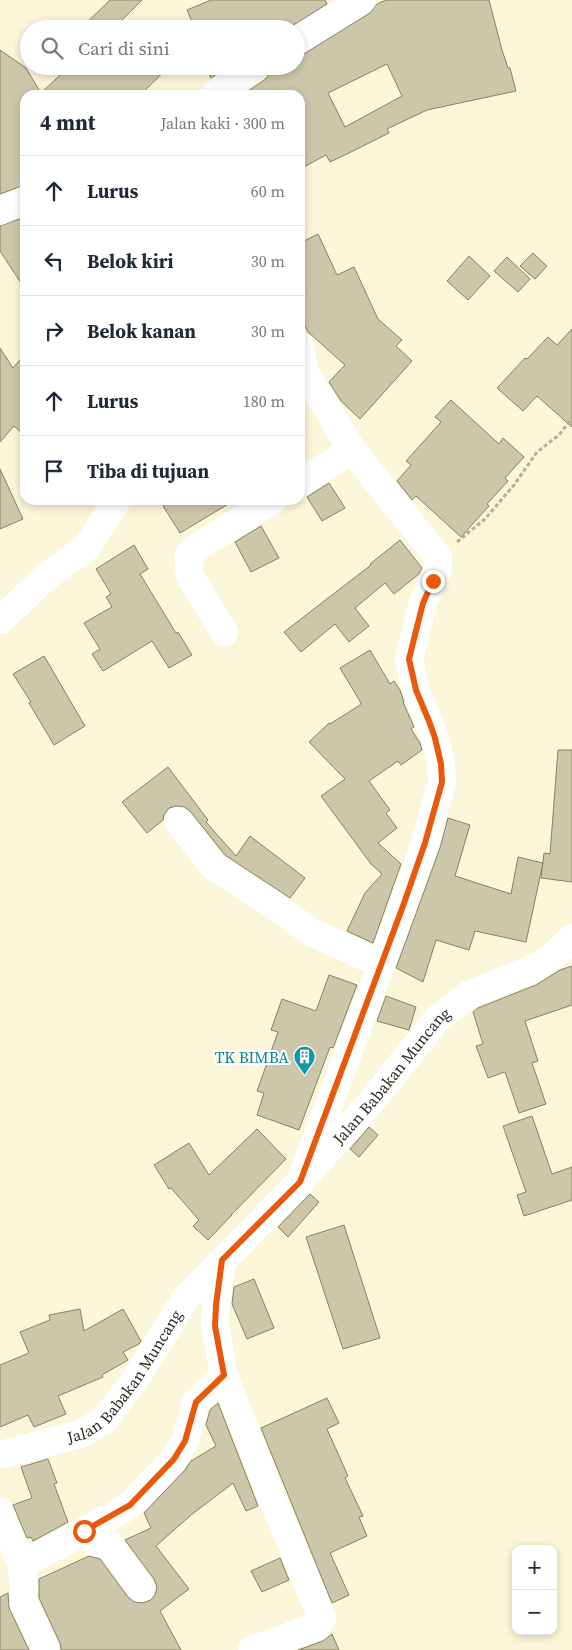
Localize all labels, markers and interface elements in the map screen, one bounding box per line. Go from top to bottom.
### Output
search box [20,20,305,75]
icon: search [38,34,66,62]
text: Cari di sini [78,35,170,61]
text: 4 mnt [40,108,95,137]
text: Jalan kaki · 300 m [160,112,285,134]
icon: ahead [40,177,68,205]
text: Lurus [87,178,138,204]
text: 60 m [251,180,285,202]
icon: left [40,247,68,275]
text: Belok kiri [87,248,174,274]
text: 30 m [251,250,285,272]
icon: right [40,317,68,345]
text: Belok kanan [87,318,196,344]
text: 30 m [251,320,285,342]
icon: ahead [40,387,68,415]
text: Lurus [87,388,138,414]
text: 180 m [243,390,285,412]
icon: arrive [40,457,68,485]
text: Tiba di tujuan [87,458,209,484]
route end [422,570,445,593]
street label: Jalan Babakan Muncang [327,1002,455,1150]
building icon: TK BIMBA [293,1045,317,1076]
place label: TK BIMBA [215,1046,289,1068]
street label: Jalan Babakan Muncang [64,1305,187,1448]
route start [73,1520,96,1543]
map controls [512,1545,557,1635]
button: + [512,1545,557,1590]
button: − [512,1590,557,1635]

